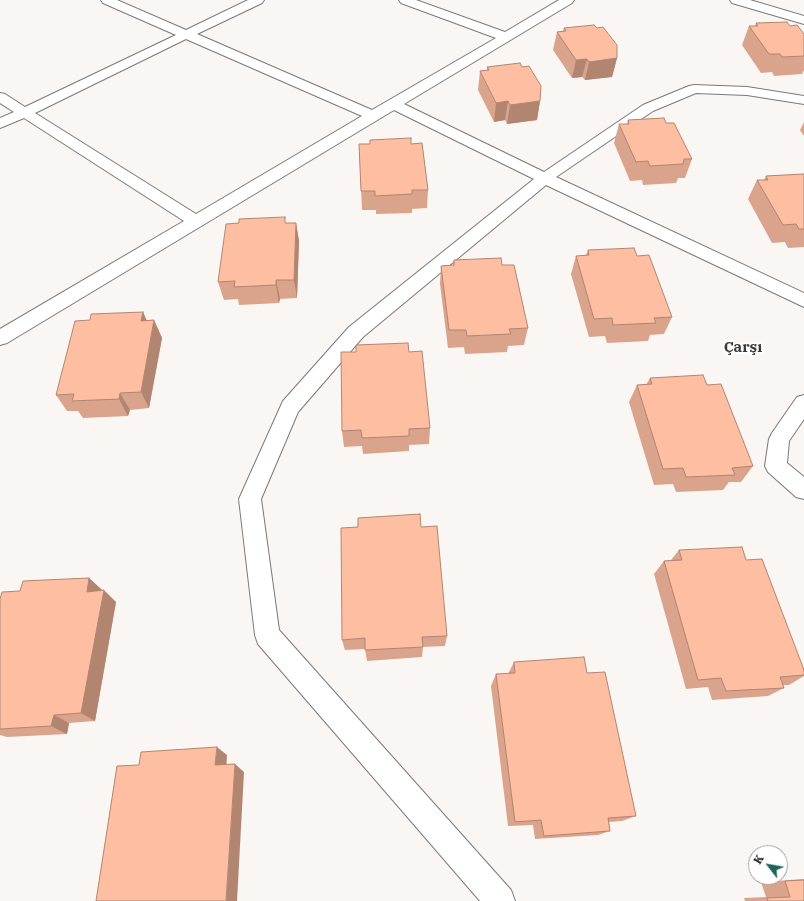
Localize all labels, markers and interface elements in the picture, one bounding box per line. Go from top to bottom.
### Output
district label: Çarşı [724,339,762,357]
north arrow [748,845,788,885]
text: K [750,852,767,867]

